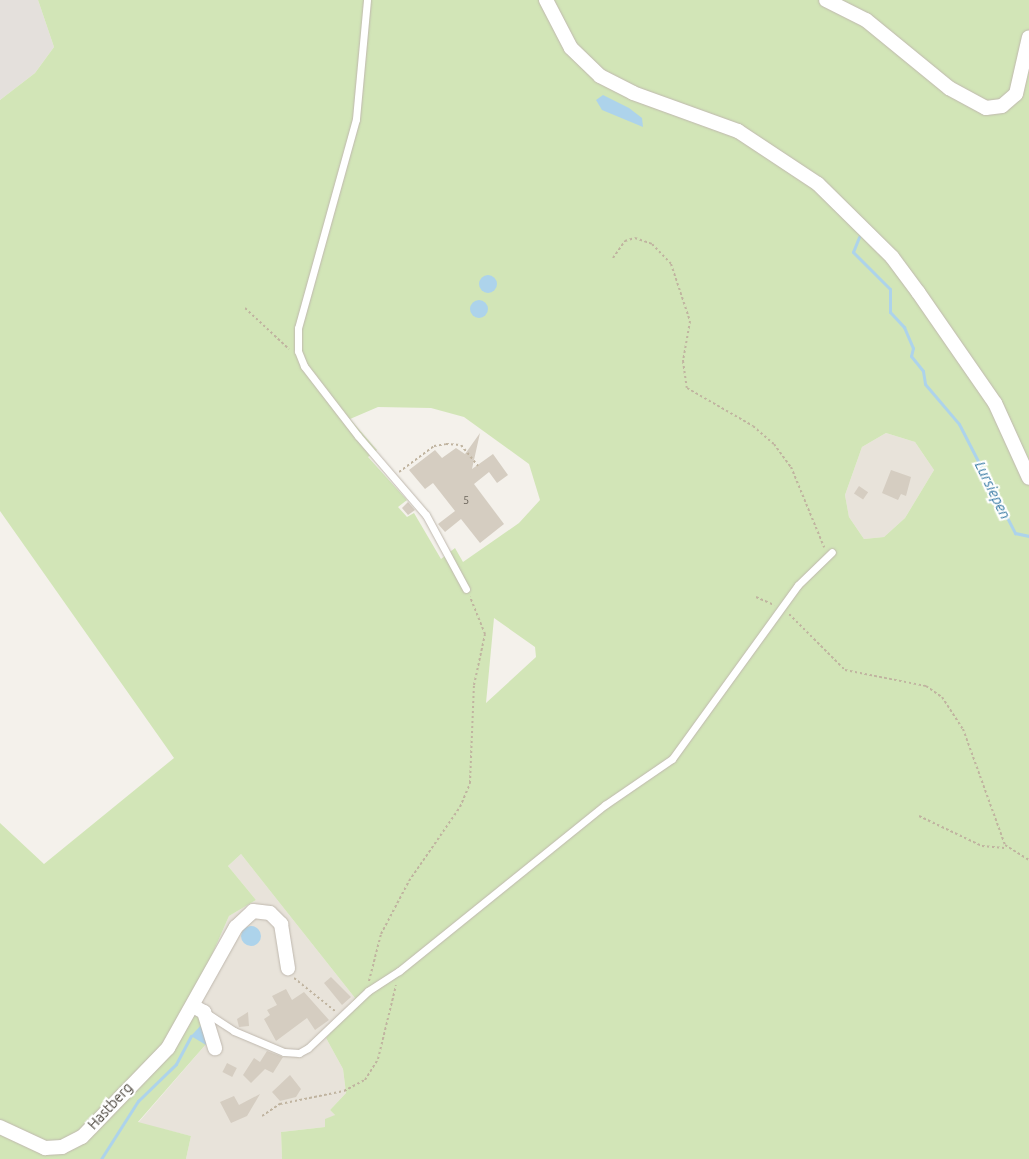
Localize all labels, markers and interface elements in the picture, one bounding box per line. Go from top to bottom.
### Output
water label: Lursiepen [971,458,1015,522]
house number: 5 [463,493,469,507]
street label: Hastberg [84,1079,136,1133]

